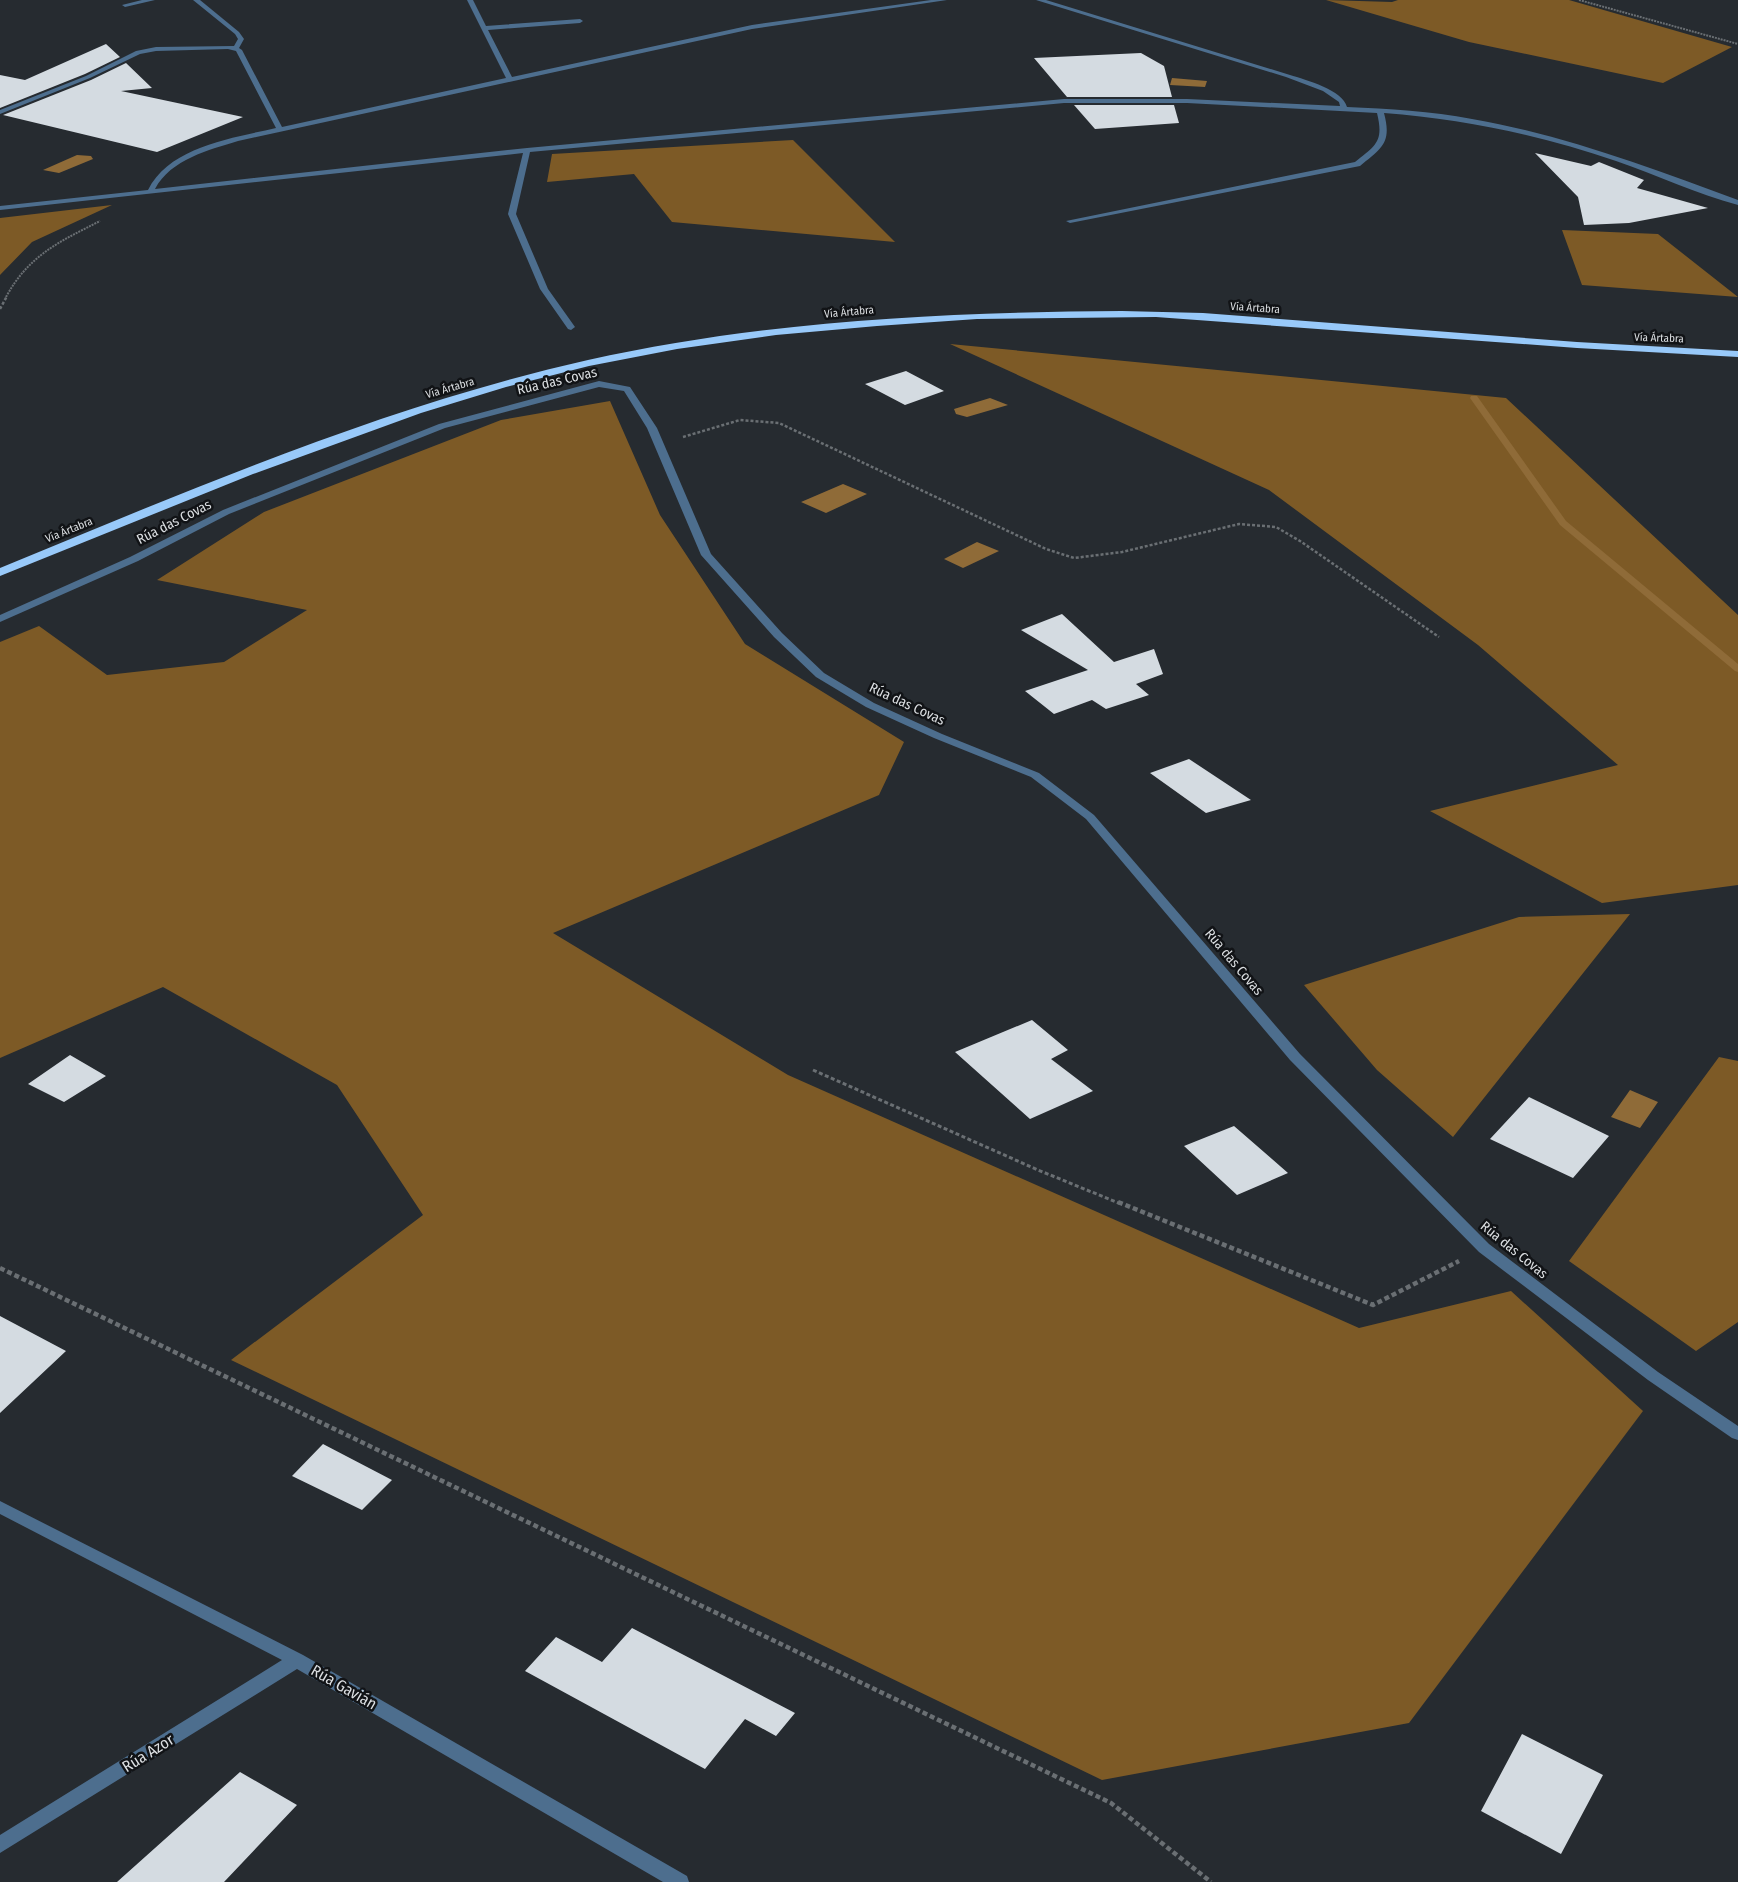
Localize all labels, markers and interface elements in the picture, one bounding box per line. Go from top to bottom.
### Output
street label: Vía Ártabra [1230,299,1280,316]
street label: Vía Ártabra [824,302,874,321]
street label: Vía Ártabra [1634,330,1684,345]
street label: Rúa das Covas [515,364,599,398]
street label: Vía Ártabra [424,374,476,401]
street label: Rúa das Covas [134,496,214,548]
street label: Vía Ártabra [43,514,94,545]
street label: Rúa das Covas [866,679,948,729]
street label: Rúa das Covas [1201,925,1267,999]
street label: Rúa das Covas [1477,1218,1551,1282]
street label: Rúa Gavián [308,1661,380,1713]
street label: Rúa Azor [119,1730,178,1776]

